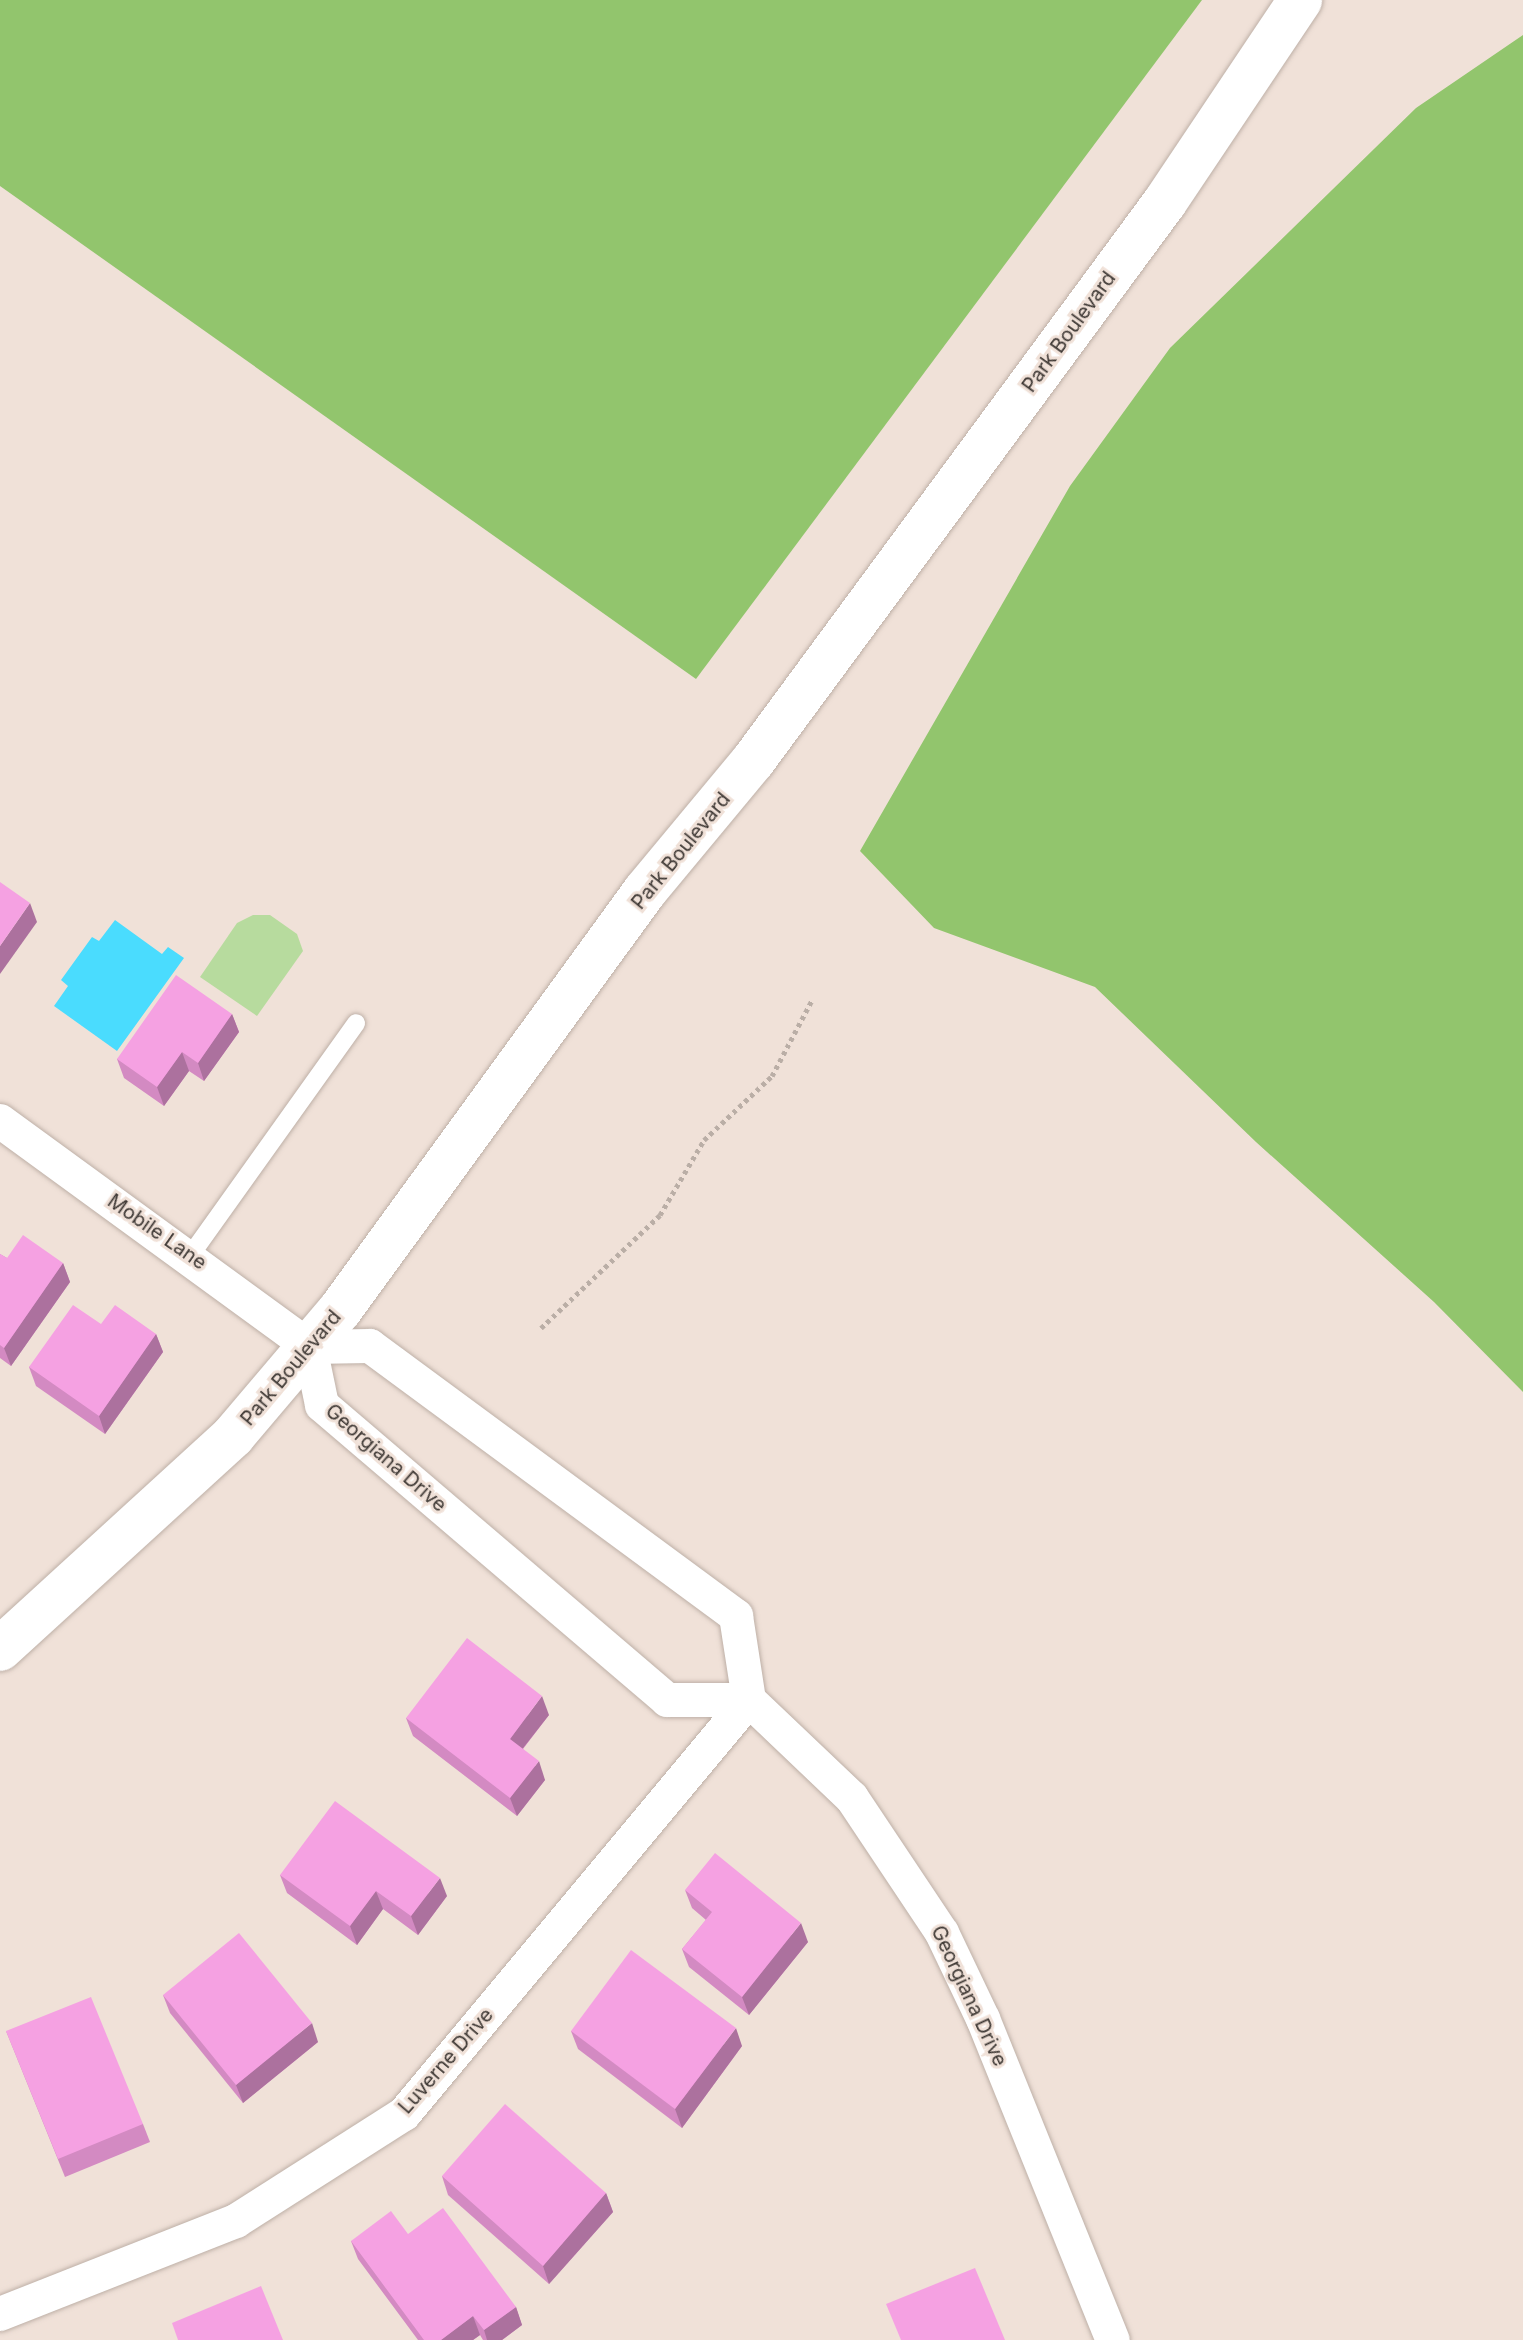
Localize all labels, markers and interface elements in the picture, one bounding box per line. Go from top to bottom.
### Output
street label: Park Boulevard [1017,267,1121,397]
street label: Park Boulevard [627,788,735,914]
street label: Mobile Lane [103,1189,211,1275]
street label: Park Boulevard [236,1305,346,1431]
street label: Georgiana Drive [321,1399,451,1517]
street label: Georgiana Drive [926,1922,1012,2070]
street label: Luverne Drive [394,2003,498,2119]

